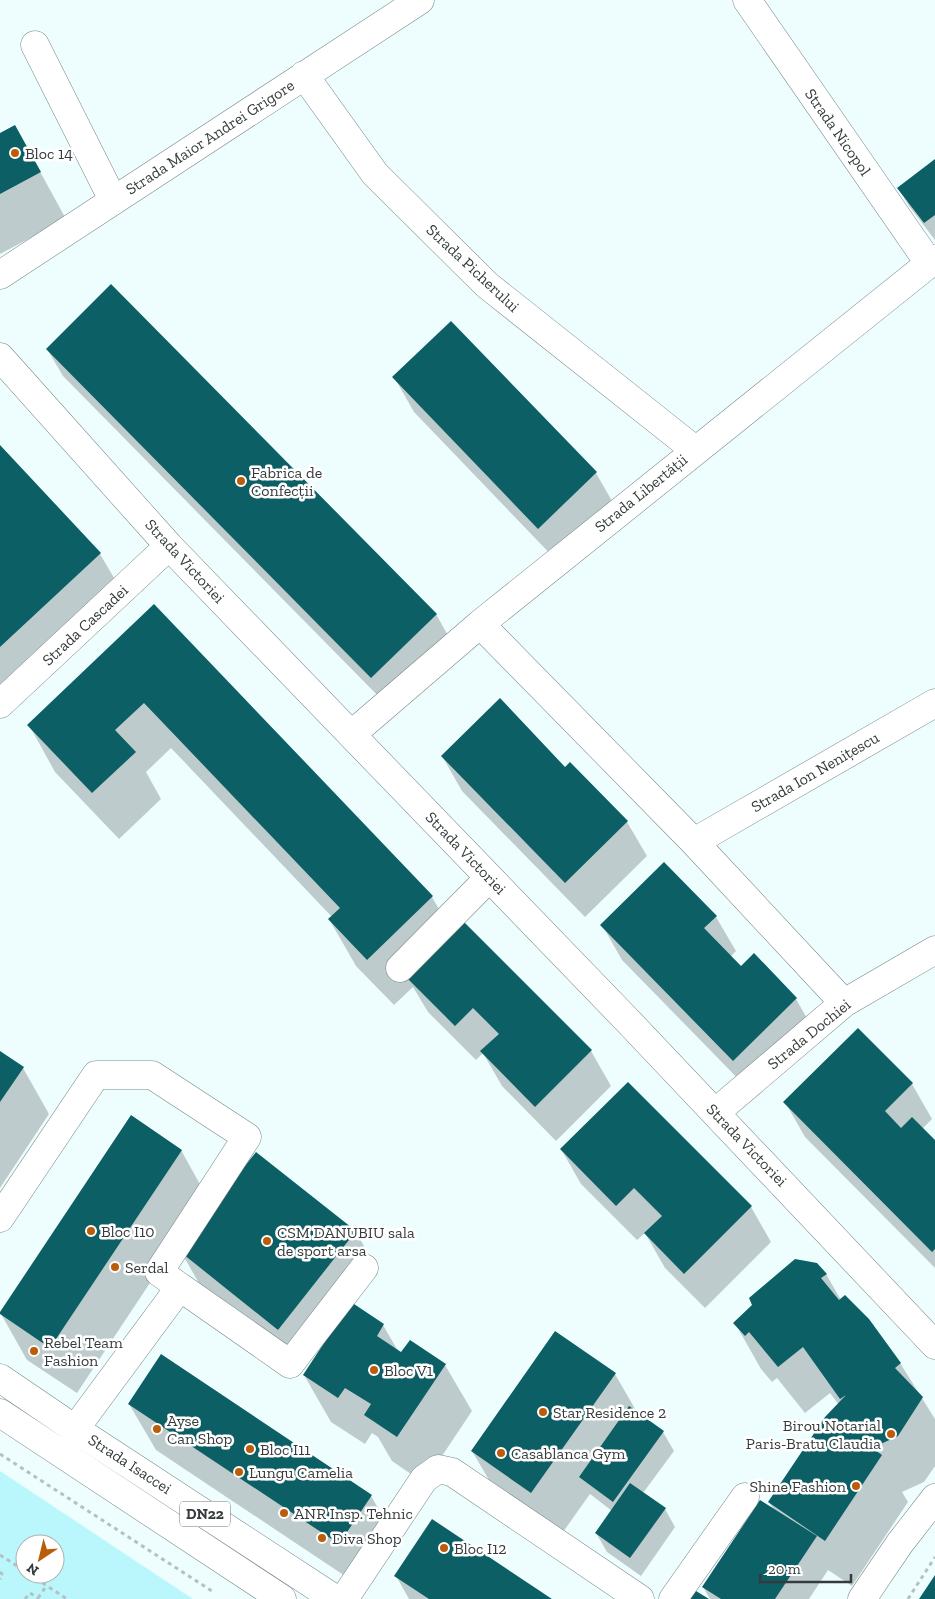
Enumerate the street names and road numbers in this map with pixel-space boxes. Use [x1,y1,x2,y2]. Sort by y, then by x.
street label: Strada Maior Andrei Grigore [122,75,298,199]
street label: Strada Nicopol [801,85,875,179]
street label: Strada Picherului [423,220,524,316]
street label: Strada Libertății [591,450,692,536]
street label: Strada Victoriei [141,515,229,607]
street label: Strada Cascadei [38,580,132,669]
street label: Strada Ion Nenițescu [748,728,882,816]
street label: Strada Victoriei [422,808,511,899]
street label: Strada Dochiei [764,994,855,1073]
street label: Strada Victoriei [703,1100,792,1191]
street label: Strada Isaccei [85,1430,176,1498]
road number: DN22 [180,1502,230,1526]

